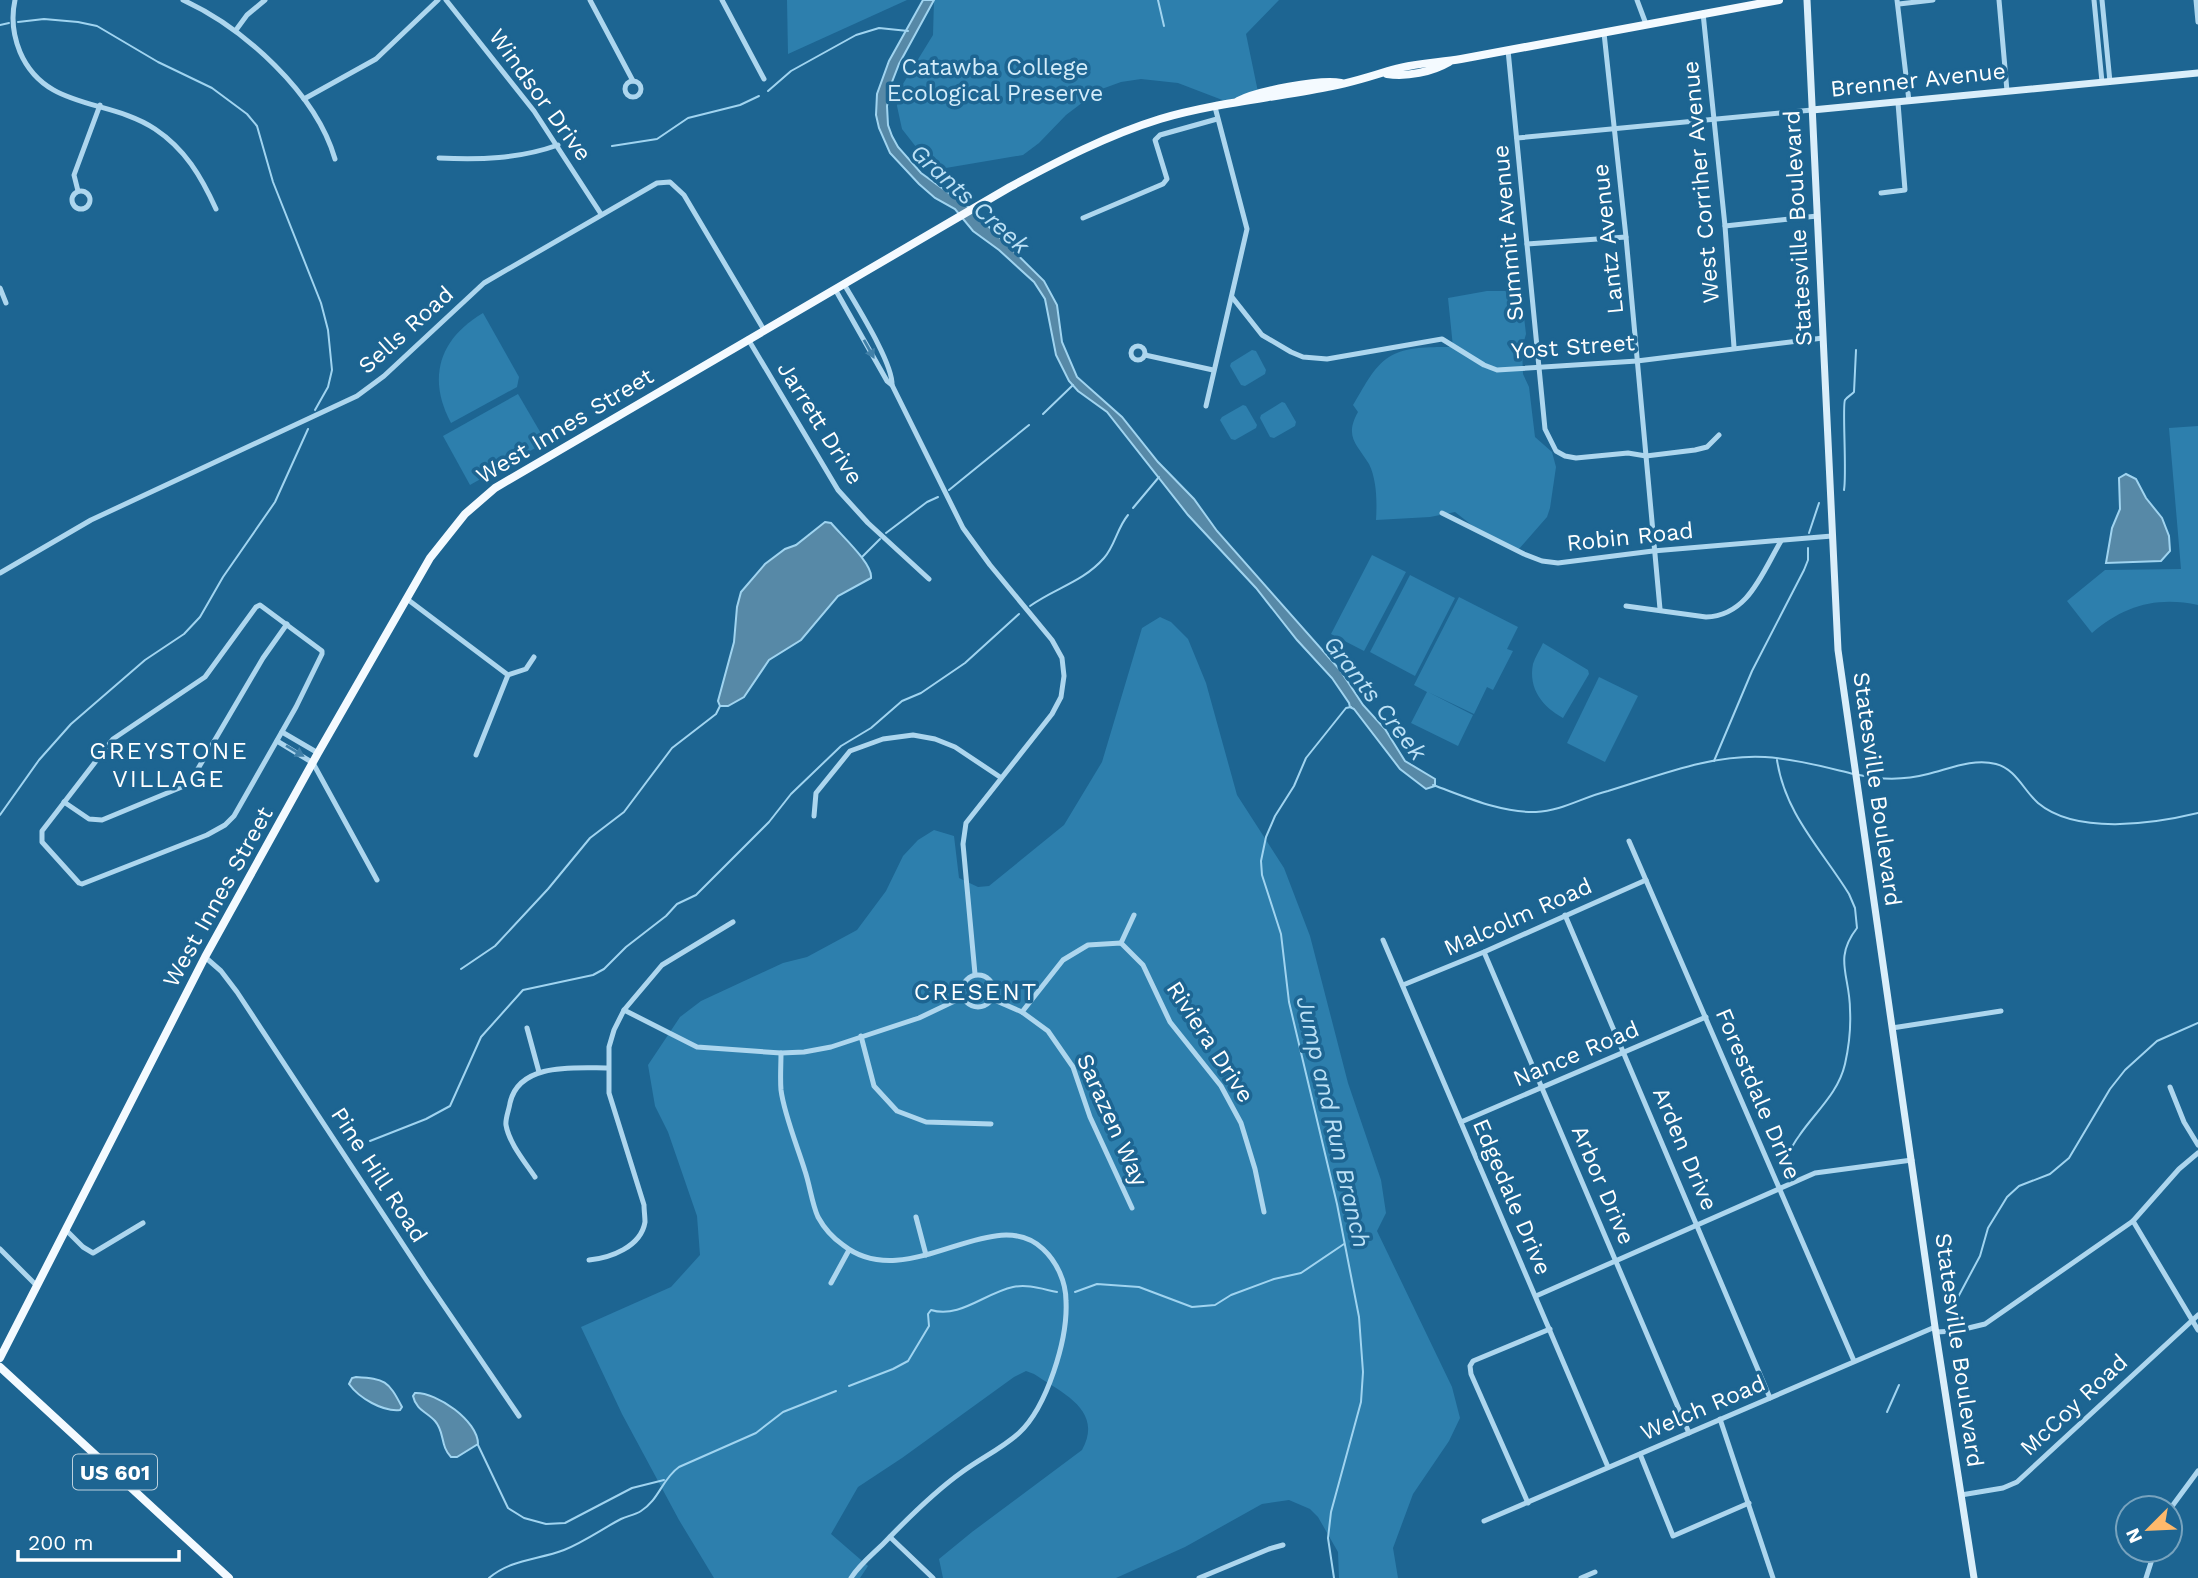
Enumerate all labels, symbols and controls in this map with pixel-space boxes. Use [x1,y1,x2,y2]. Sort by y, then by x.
street label: Windsor Drive [483,24,597,166]
park label: Catawba College Ecological Preserve [887,54,1103,107]
street label: Brenner Avenue [1829,57,2007,103]
street label: West Corriher Avenue [1677,60,1725,304]
street label: Statesville Boulevard [1778,109,1818,347]
water label: Grants Creek [905,138,1036,260]
street label: Summit Avenue [1487,144,1529,322]
street label: Lantz Avenue [1587,162,1629,316]
street label: Sells Road [353,280,459,380]
street label: Yost Street [1510,329,1636,365]
one-way arrow [863,339,875,358]
street label: Jarrett Drive [772,357,868,489]
street label: West Innes Street [472,362,659,490]
street label: Robin Road [1565,517,1695,557]
water label: Grants Creek [1318,630,1433,767]
street label: Statesville Boulevard [1847,670,1907,908]
district label: GREYSTONE VILLAGE [89,737,249,793]
one-way arrow [286,745,305,758]
street label: West Innes Street [157,802,279,992]
street label: Malcolm Road [1440,872,1596,962]
street label: Riviera Drive [1161,976,1259,1108]
district label: CRESENT [914,978,1038,1006]
water label: Jump and Run Branch [1290,994,1376,1250]
street label: Forestdale Drive [1710,1004,1806,1184]
street label: Nance Road [1509,1015,1643,1093]
street label: Sarazen Way [1071,1050,1153,1190]
street label: Arden Drive [1647,1083,1723,1215]
street label: Pine Hill Road [325,1102,433,1248]
street label: Edgedale Drive [1467,1115,1557,1279]
street label: Arbor Drive [1566,1121,1640,1249]
street label: Statesville Boulevard [1929,1231,1989,1469]
street label: McCoy Road [2015,1349,2133,1461]
street label: Welch Road [1637,1370,1769,1446]
road number: US 601 [73,1454,157,1490]
north arrow [2114,1494,2184,1564]
scale bar [18,1518,178,1562]
text: N [2121,1525,2147,1547]
text: 200 m [28,1530,94,1555]

